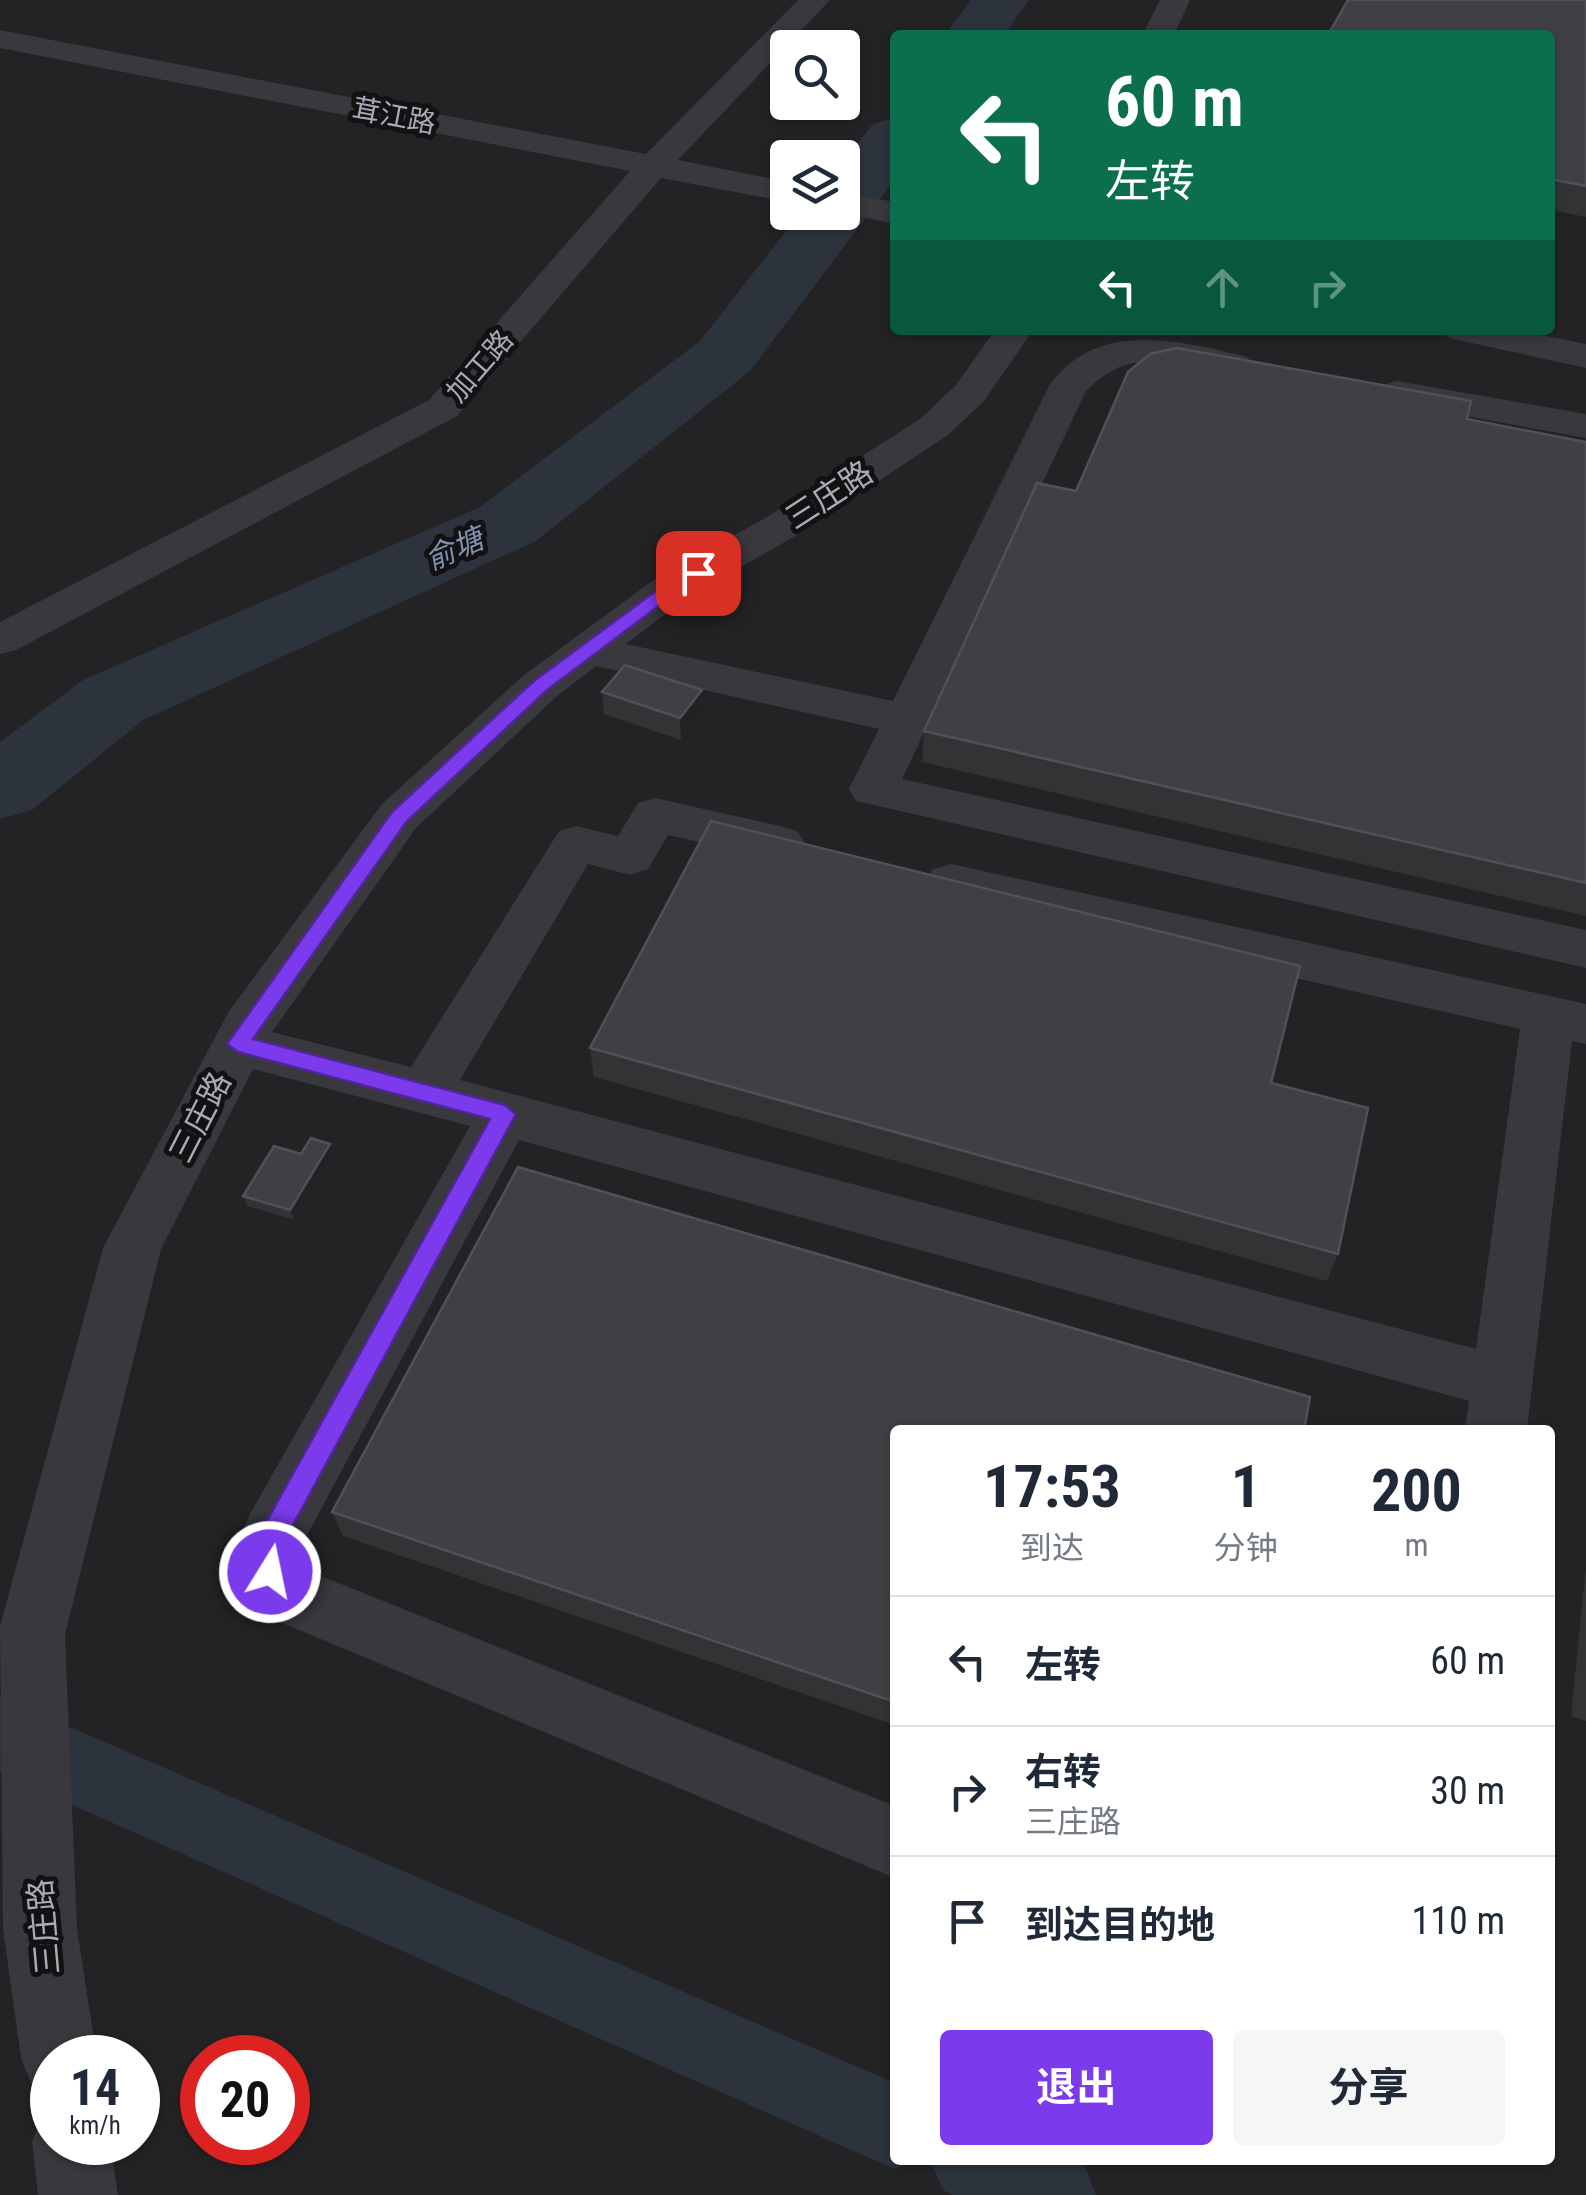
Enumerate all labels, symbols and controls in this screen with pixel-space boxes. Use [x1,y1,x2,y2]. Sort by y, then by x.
map controls [770,30,860,230]
button: search [770,30,860,120]
text: 60 m [1105,61,1244,143]
icon: left [940,70,1070,200]
street label: 茸江路 [350,92,438,140]
button: layers [770,140,860,230]
text: 左转 [1105,155,1195,208]
icon: left [1090,260,1145,315]
icon: ahead [1195,260,1250,315]
icon: right [1300,260,1355,315]
street label: 加工路 [440,323,520,409]
street label: 三庄路 [778,453,880,537]
water label: 俞塘 [419,519,493,577]
pin [656,531,741,616]
icon: arrive [671,546,726,601]
street label: 三庄路 [161,1066,239,1168]
text: 17:53 [983,1451,1121,1522]
text: 1 [1231,1451,1261,1522]
text: 200 [1371,1455,1462,1526]
position arrow [218,1520,322,1624]
text: m [1404,1526,1428,1564]
text: 到达 [1020,1529,1084,1567]
text: 分钟 [1214,1529,1278,1567]
icon: left [940,1634,995,1689]
text: 60 m [1430,1639,1505,1683]
text: 左转 [1025,1643,1101,1687]
text: 右转 [1025,1750,1101,1794]
icon: right [940,1764,995,1819]
text: 30 m [1430,1769,1505,1813]
text: 三庄路 [1025,1803,1121,1841]
street label: 三庄路 [21,1878,67,1976]
icon: arrive [940,1894,995,1949]
text: 110 m [1411,1899,1505,1943]
text: 到达目的地 [1025,1903,1215,1947]
button: 退出 [940,2030,1213,2145]
button: 分享 [1233,2030,1505,2145]
speed limit sign: 20 [180,2035,310,2165]
text: 14 [70,2059,120,2117]
text: km/h [69,2111,121,2140]

